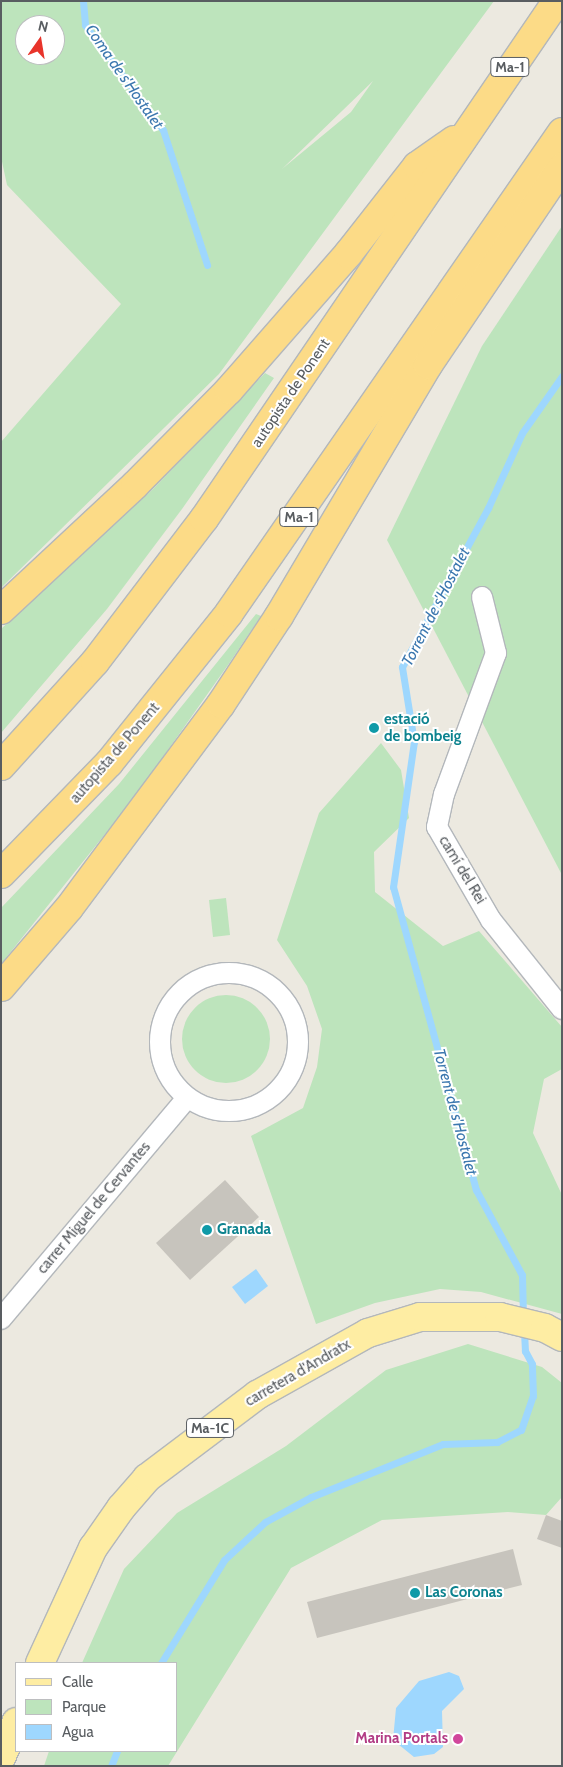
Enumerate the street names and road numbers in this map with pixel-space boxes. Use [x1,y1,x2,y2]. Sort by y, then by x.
road number: Ma-1 [490,56,530,78]
street label: autopista de Ponent [248,335,334,451]
road number: Ma-1 [279,506,319,528]
street label: autopista de Ponent [67,699,163,807]
street label: camí del Rei [435,833,489,907]
street label: carrer Miguel de Cervantes [34,1138,154,1278]
street label: carretera d'Andratx [242,1335,354,1411]
road number: Ma-1C [185,1416,235,1440]

